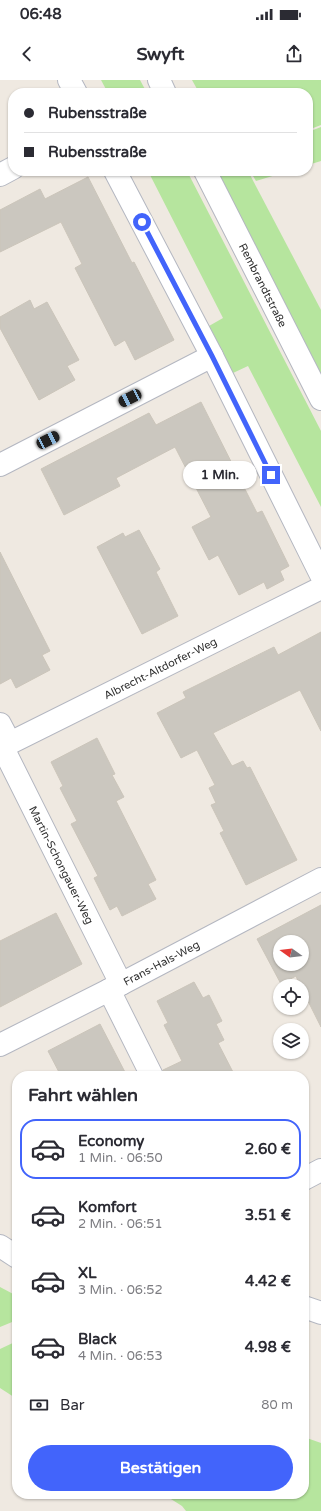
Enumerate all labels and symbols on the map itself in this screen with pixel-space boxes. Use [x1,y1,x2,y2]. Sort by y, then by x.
route start [133,213,151,231]
street label: Rembrandtstraße [236,241,289,329]
car [117,387,143,409]
car [35,429,61,451]
callout: 1 Min. [183,461,257,489]
route end [262,466,280,484]
street label: Albrecht-Altdorfer-Weg [102,635,219,702]
street label: Martin-Schongauer-Weg [26,804,96,926]
north arrow [273,935,309,971]
street label: Frans-Hals-Weg [121,938,202,989]

